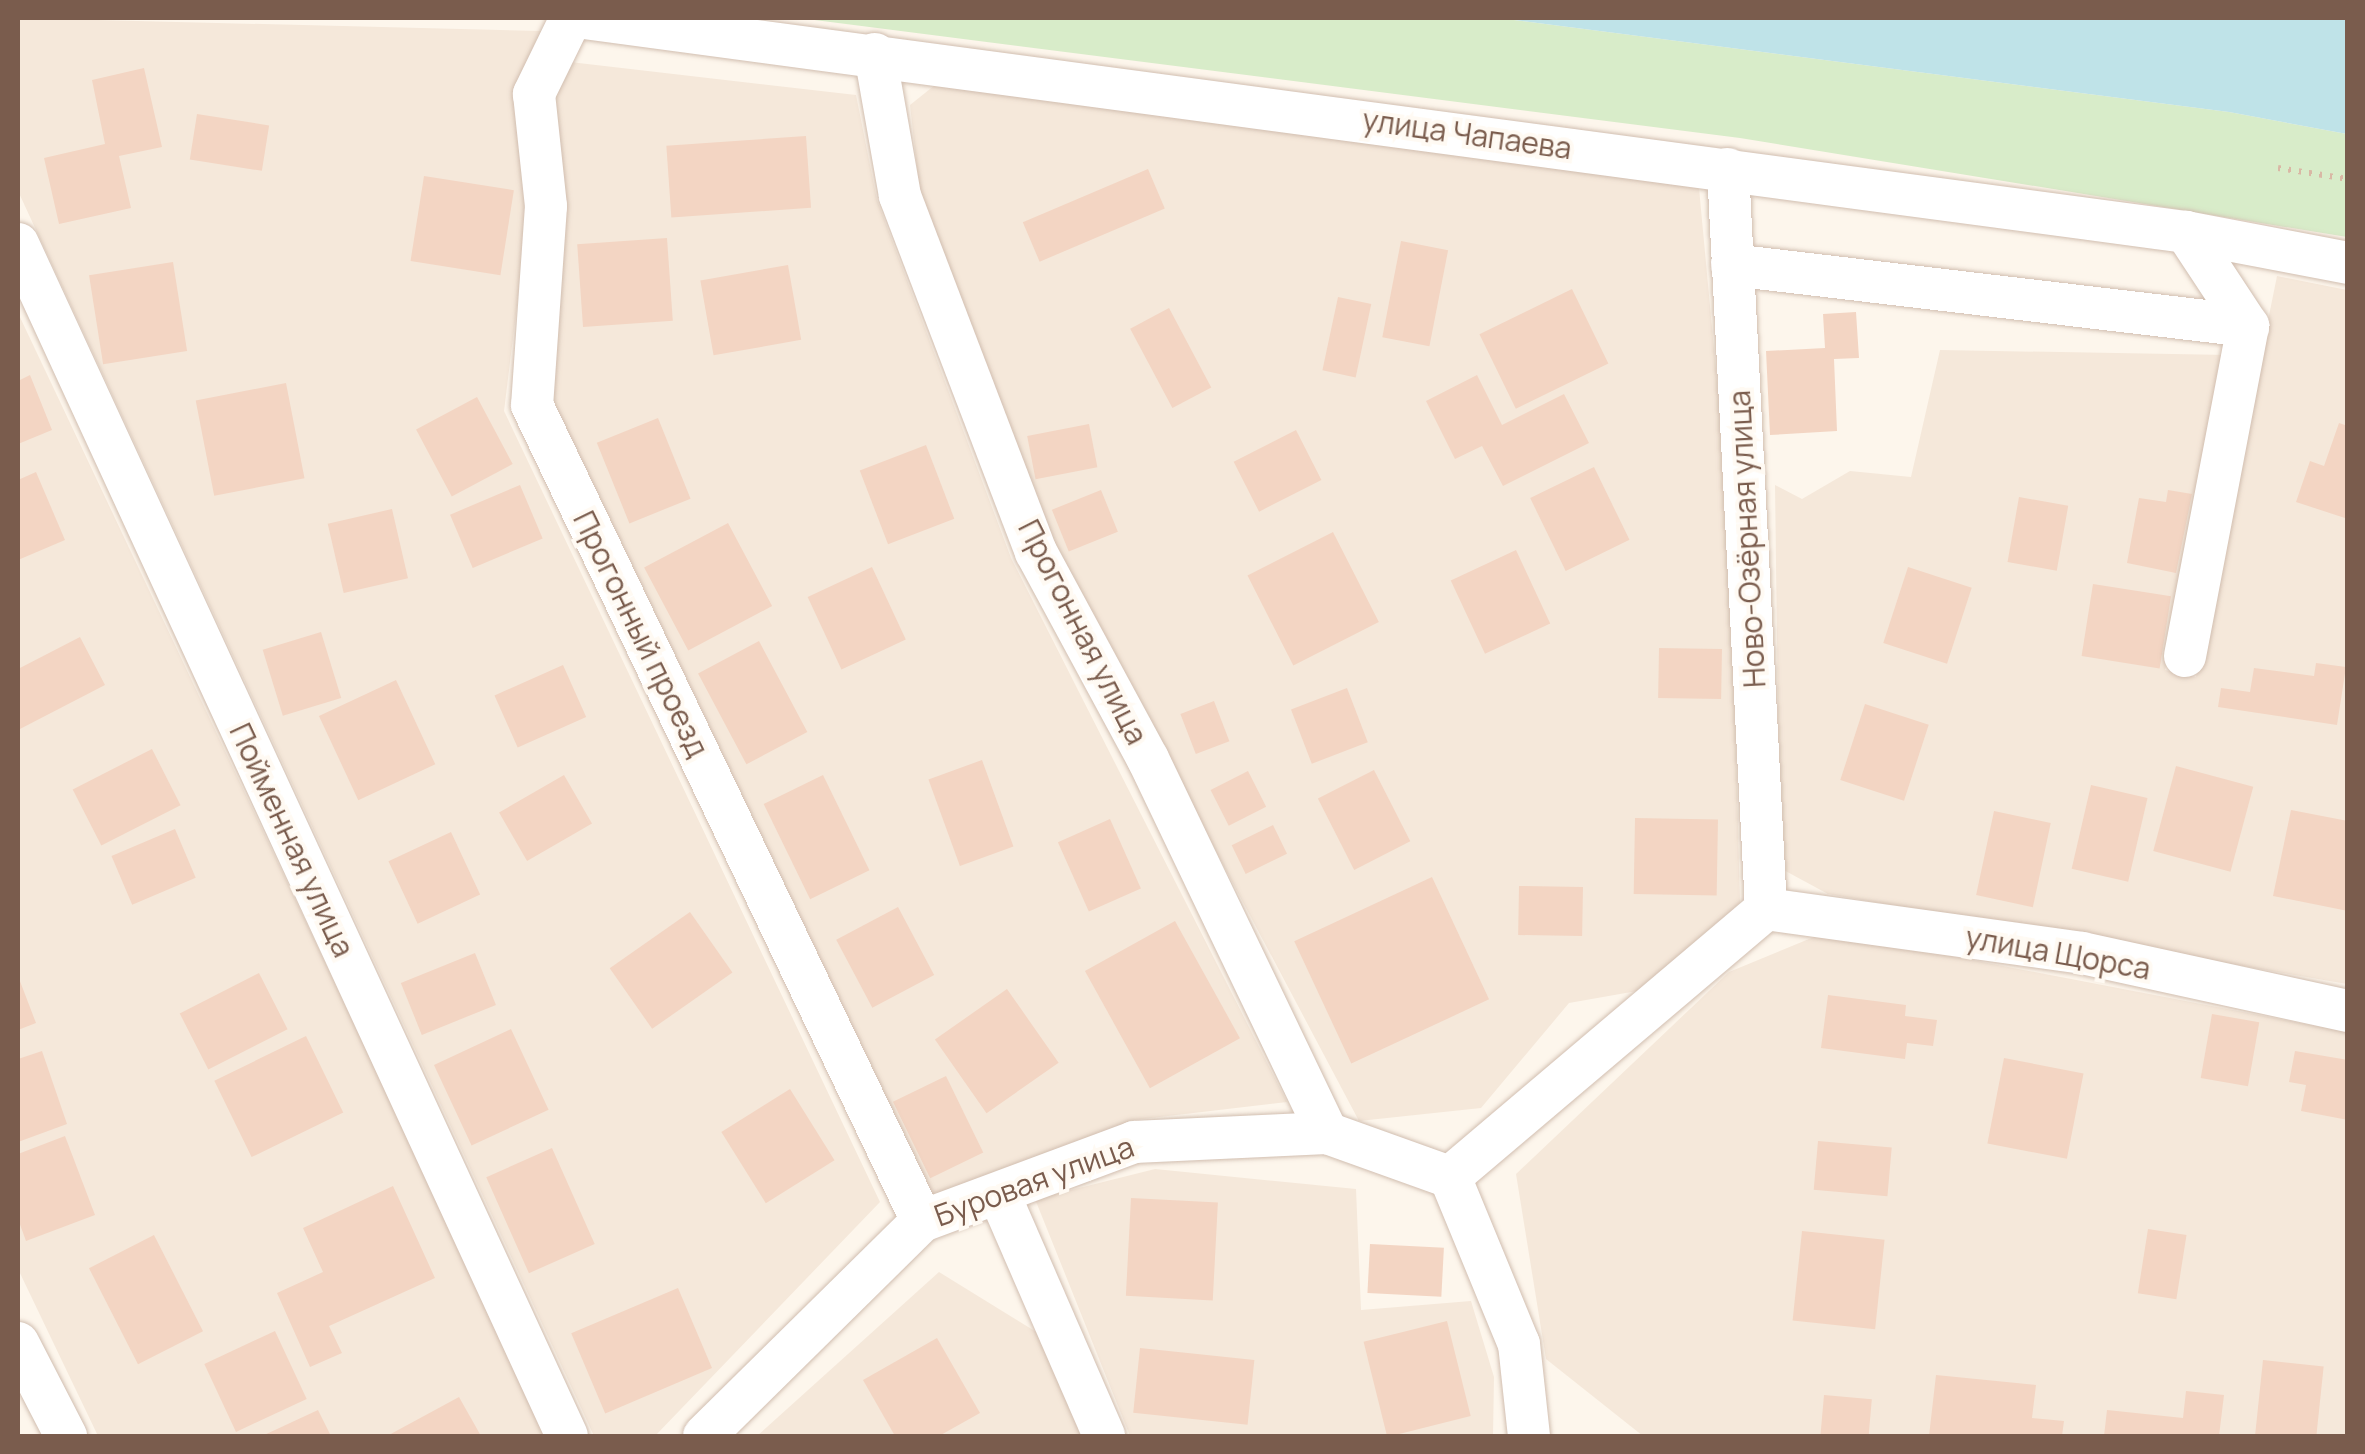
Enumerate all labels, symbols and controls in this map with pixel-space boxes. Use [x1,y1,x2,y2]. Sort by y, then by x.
street label: улица Чапаева [1360,102,1574,166]
street label: Ново-Озёрная улица [1721,389,1773,689]
street label: Прогонный проезд [566,505,716,763]
street label: Прогонная улица [1011,514,1155,750]
street label: Пойменная улица [222,718,362,962]
street label: улица Щорса [1963,919,2153,987]
street label: Буровая улица [929,1128,1139,1234]

